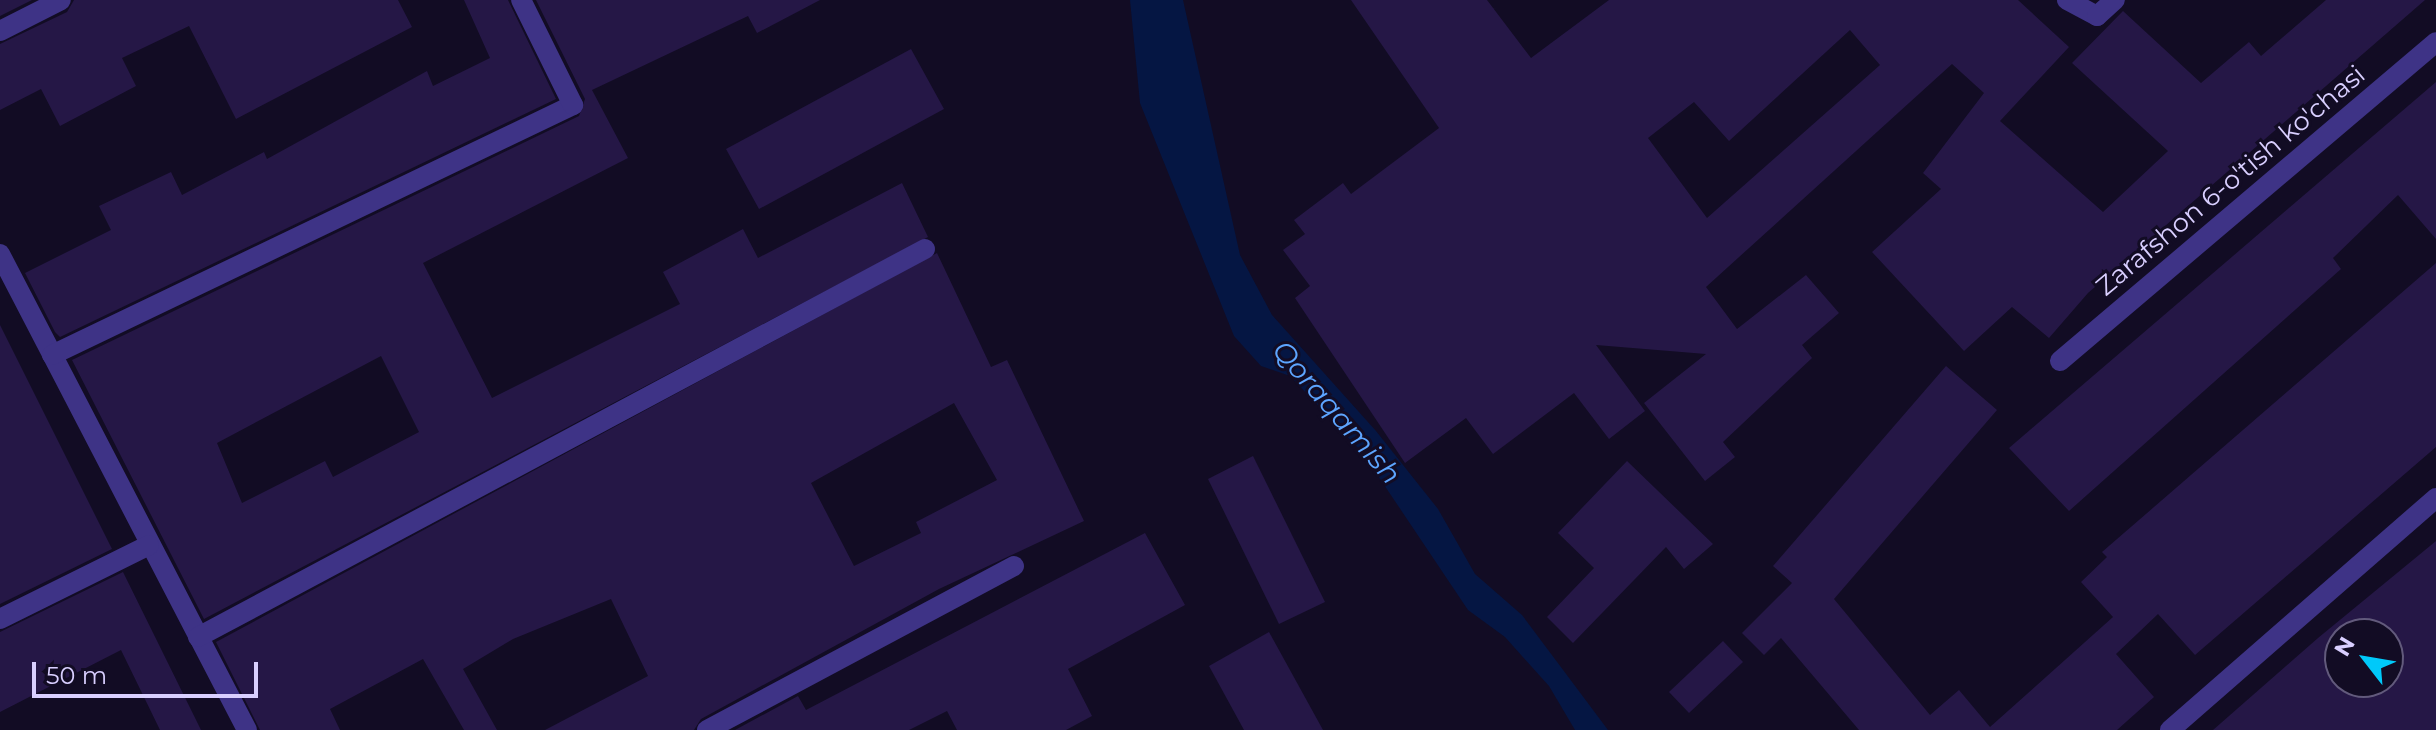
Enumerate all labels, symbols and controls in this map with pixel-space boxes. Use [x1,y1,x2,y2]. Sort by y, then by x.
street label: Zarafshon 6-o'tish ko'chasi [2090,59,2372,303]
water label: Qoraqamish [1266,334,1408,490]
north arrow [2324,618,2404,698]
text: N [2329,632,2361,661]
scale bar [36,646,262,696]
text: 50 m [46,661,107,690]

